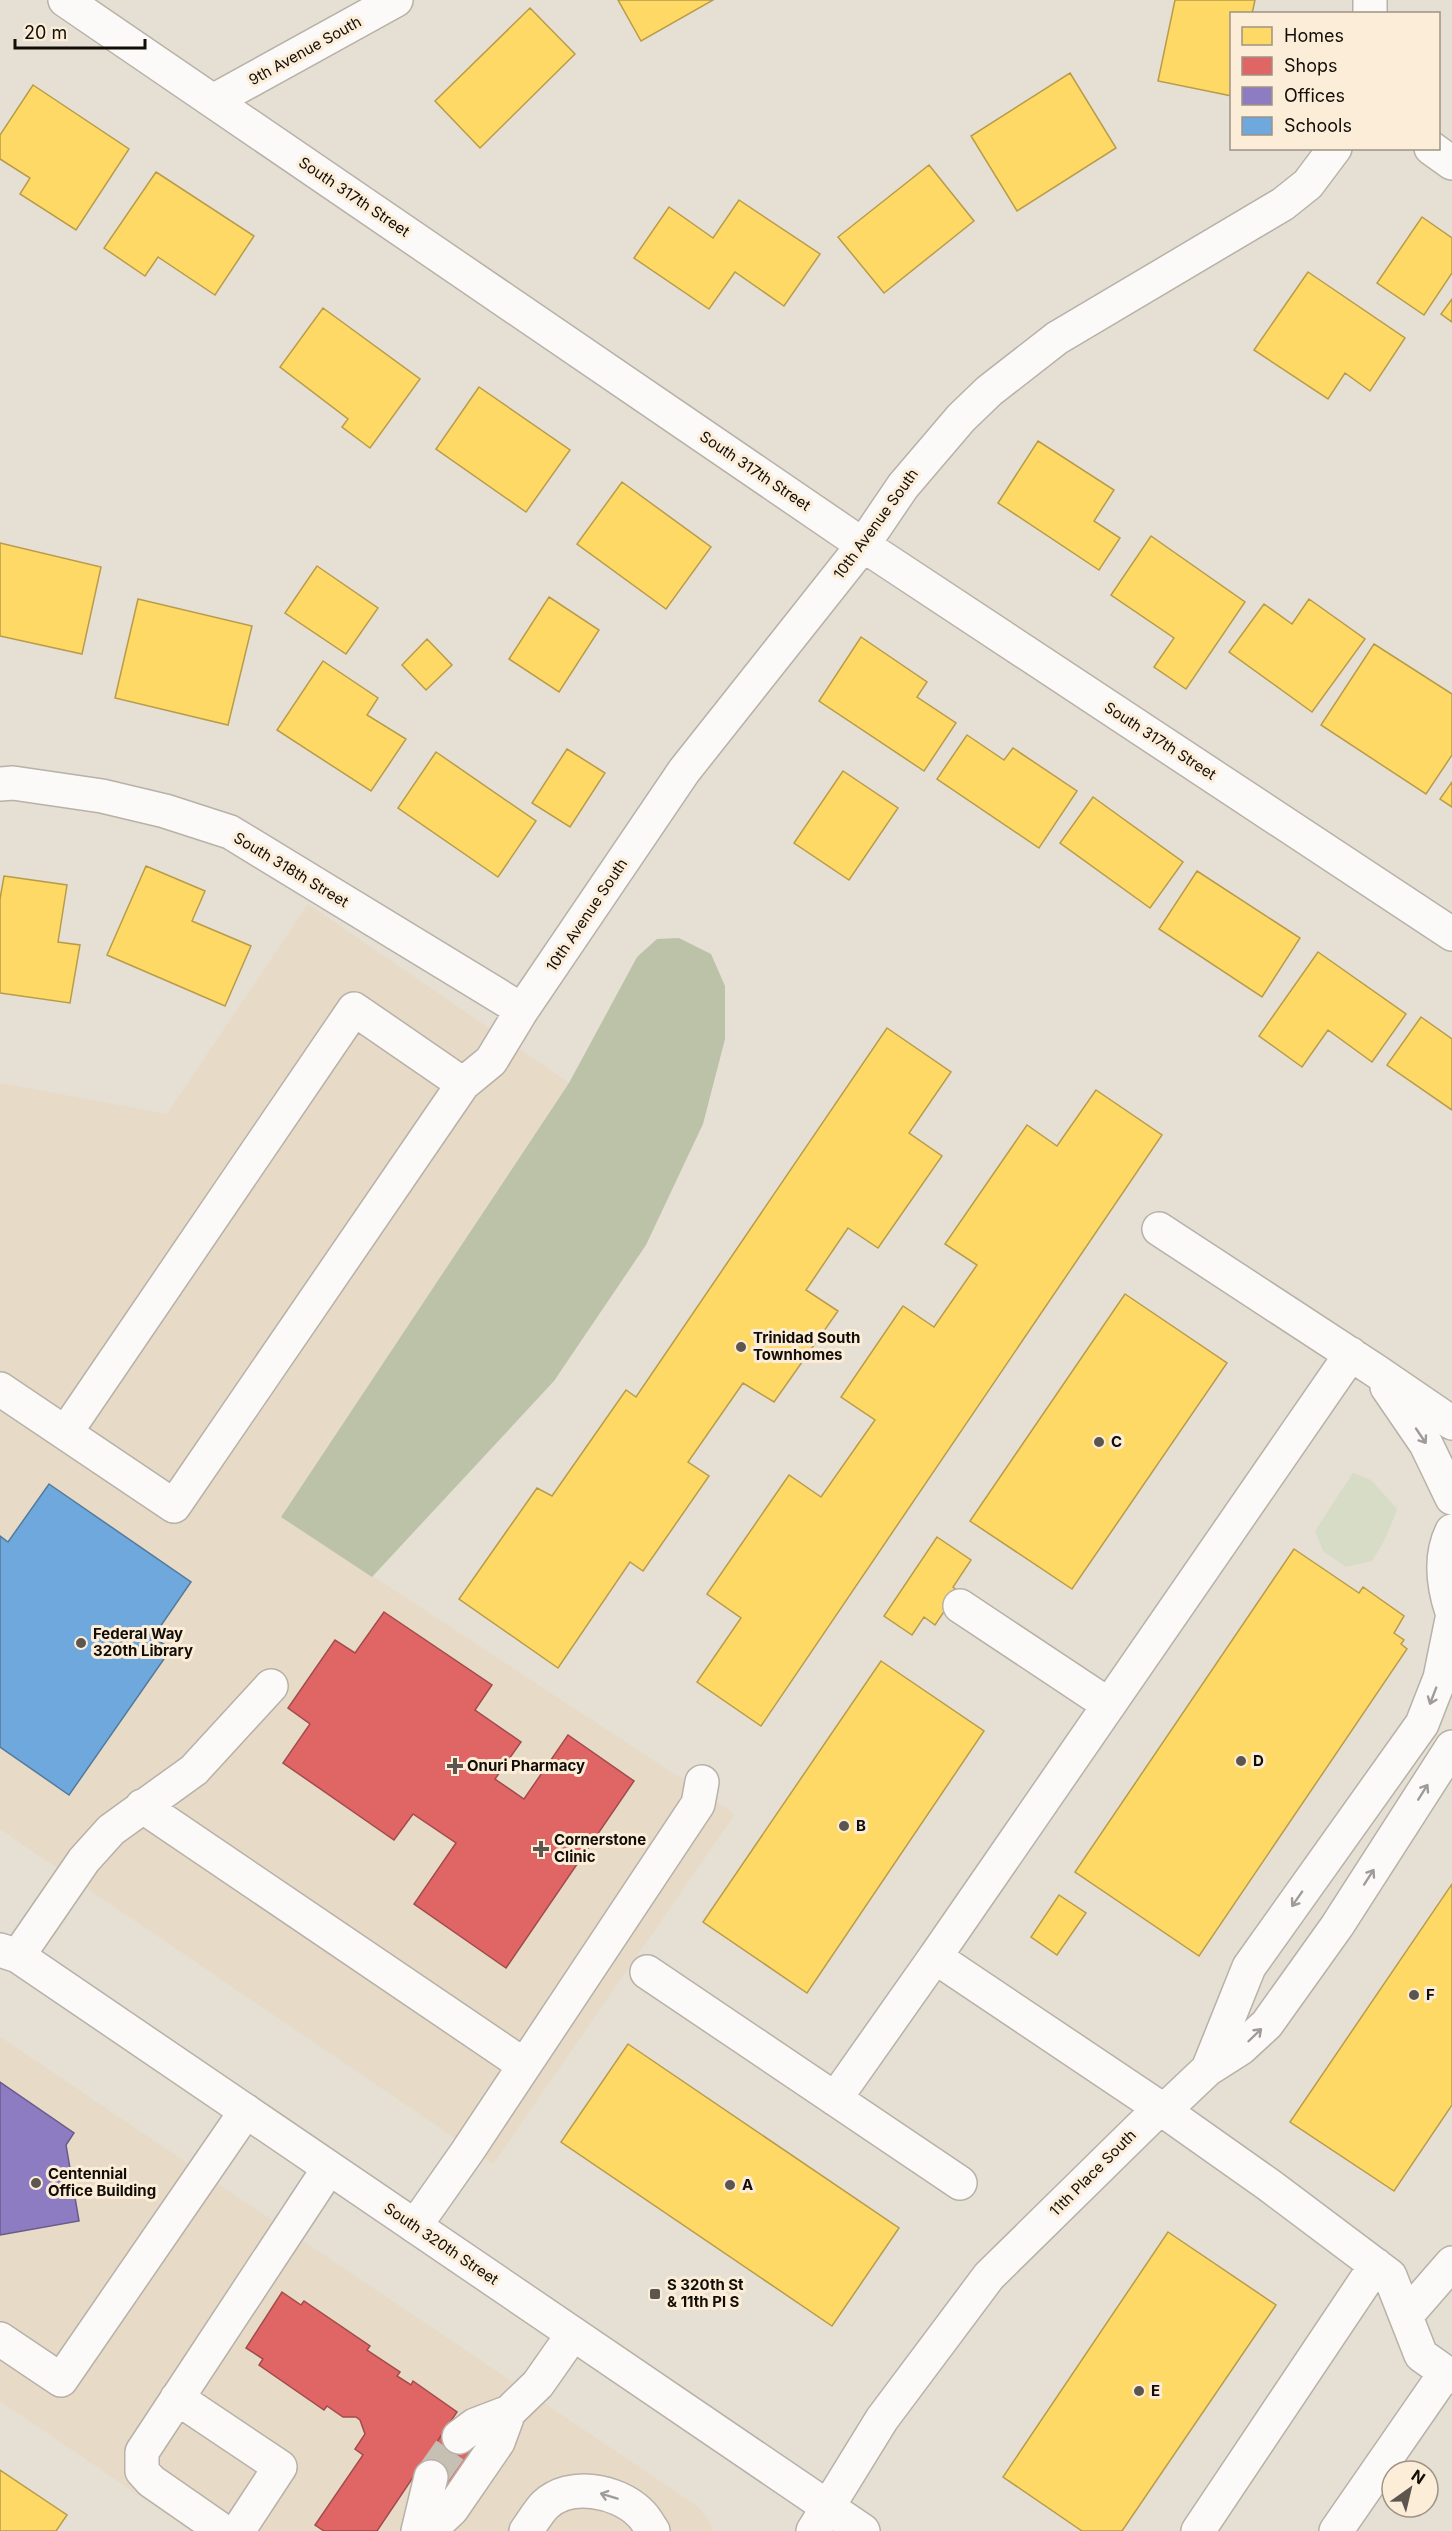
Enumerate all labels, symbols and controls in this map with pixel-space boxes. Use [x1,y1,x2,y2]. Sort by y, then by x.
scale bar [15,12,146,50]
street label: 9th Avenue South [245,12,364,89]
legend [1230,12,1440,150]
text: 20 m [24,22,67,43]
text: Homes [1284,25,1344,46]
text: Shops [1284,55,1338,76]
text: Offices [1284,85,1345,106]
text: Schools [1284,115,1352,136]
street label: South 317th Street [295,152,413,241]
street label: South 317th Street [696,426,814,515]
street label: 10th Avenue South [829,465,922,583]
street label: South 317th Street [1101,697,1220,784]
street label: South 318th Street [230,828,352,911]
street label: 10th Avenue South [542,855,631,975]
place label: Trinidad South Townhomes [753,1328,860,1364]
marker: Trinidad South Townhomes [734,1340,748,1354]
one-way arrow [1415,1428,1427,1444]
place label: C [1111,1432,1122,1451]
marker: C [1092,1435,1106,1449]
place label: Federal Way 320th Library [93,1624,193,1660]
marker: Federal Way 320th Library [74,1636,88,1650]
one-way arrow [1427,1686,1438,1704]
place label: D [1253,1751,1264,1770]
marker: D [1234,1754,1248,1768]
place label: Onuri Pharmacy [467,1756,585,1775]
marker: Onuri Pharmacy [448,1759,462,1773]
one-way arrow [1417,1783,1430,1800]
place label: B [856,1816,866,1835]
marker: B [837,1819,851,1833]
place label: Cornerstone Clinic [554,1830,646,1866]
marker: Cornerstone Clinic [532,1840,550,1858]
one-way arrow [1363,1869,1375,1886]
one-way arrow [1291,1890,1303,1906]
place label: F [1426,1985,1435,2004]
marker: F [1407,1988,1421,2002]
one-way arrow [1248,2028,1263,2042]
street label: 11th Place South [1045,2125,1140,2220]
place label: Centennial Office Building [48,2164,156,2200]
place label: A [742,2175,753,2194]
marker: Centennial Office Building [29,2176,43,2190]
marker: A [723,2178,737,2192]
street label: South 320th Street [380,2198,502,2289]
place label: S 320th St & 11th Pl S [667,2275,744,2311]
marker: S 320th St & 11th Pl S [648,2287,662,2301]
place label: E [1151,2381,1160,2400]
marker: E [1132,2384,1146,2398]
north arrow [1380,2459,1440,2519]
text: N [1408,2465,1429,2488]
one-way arrow [600,2489,619,2500]

